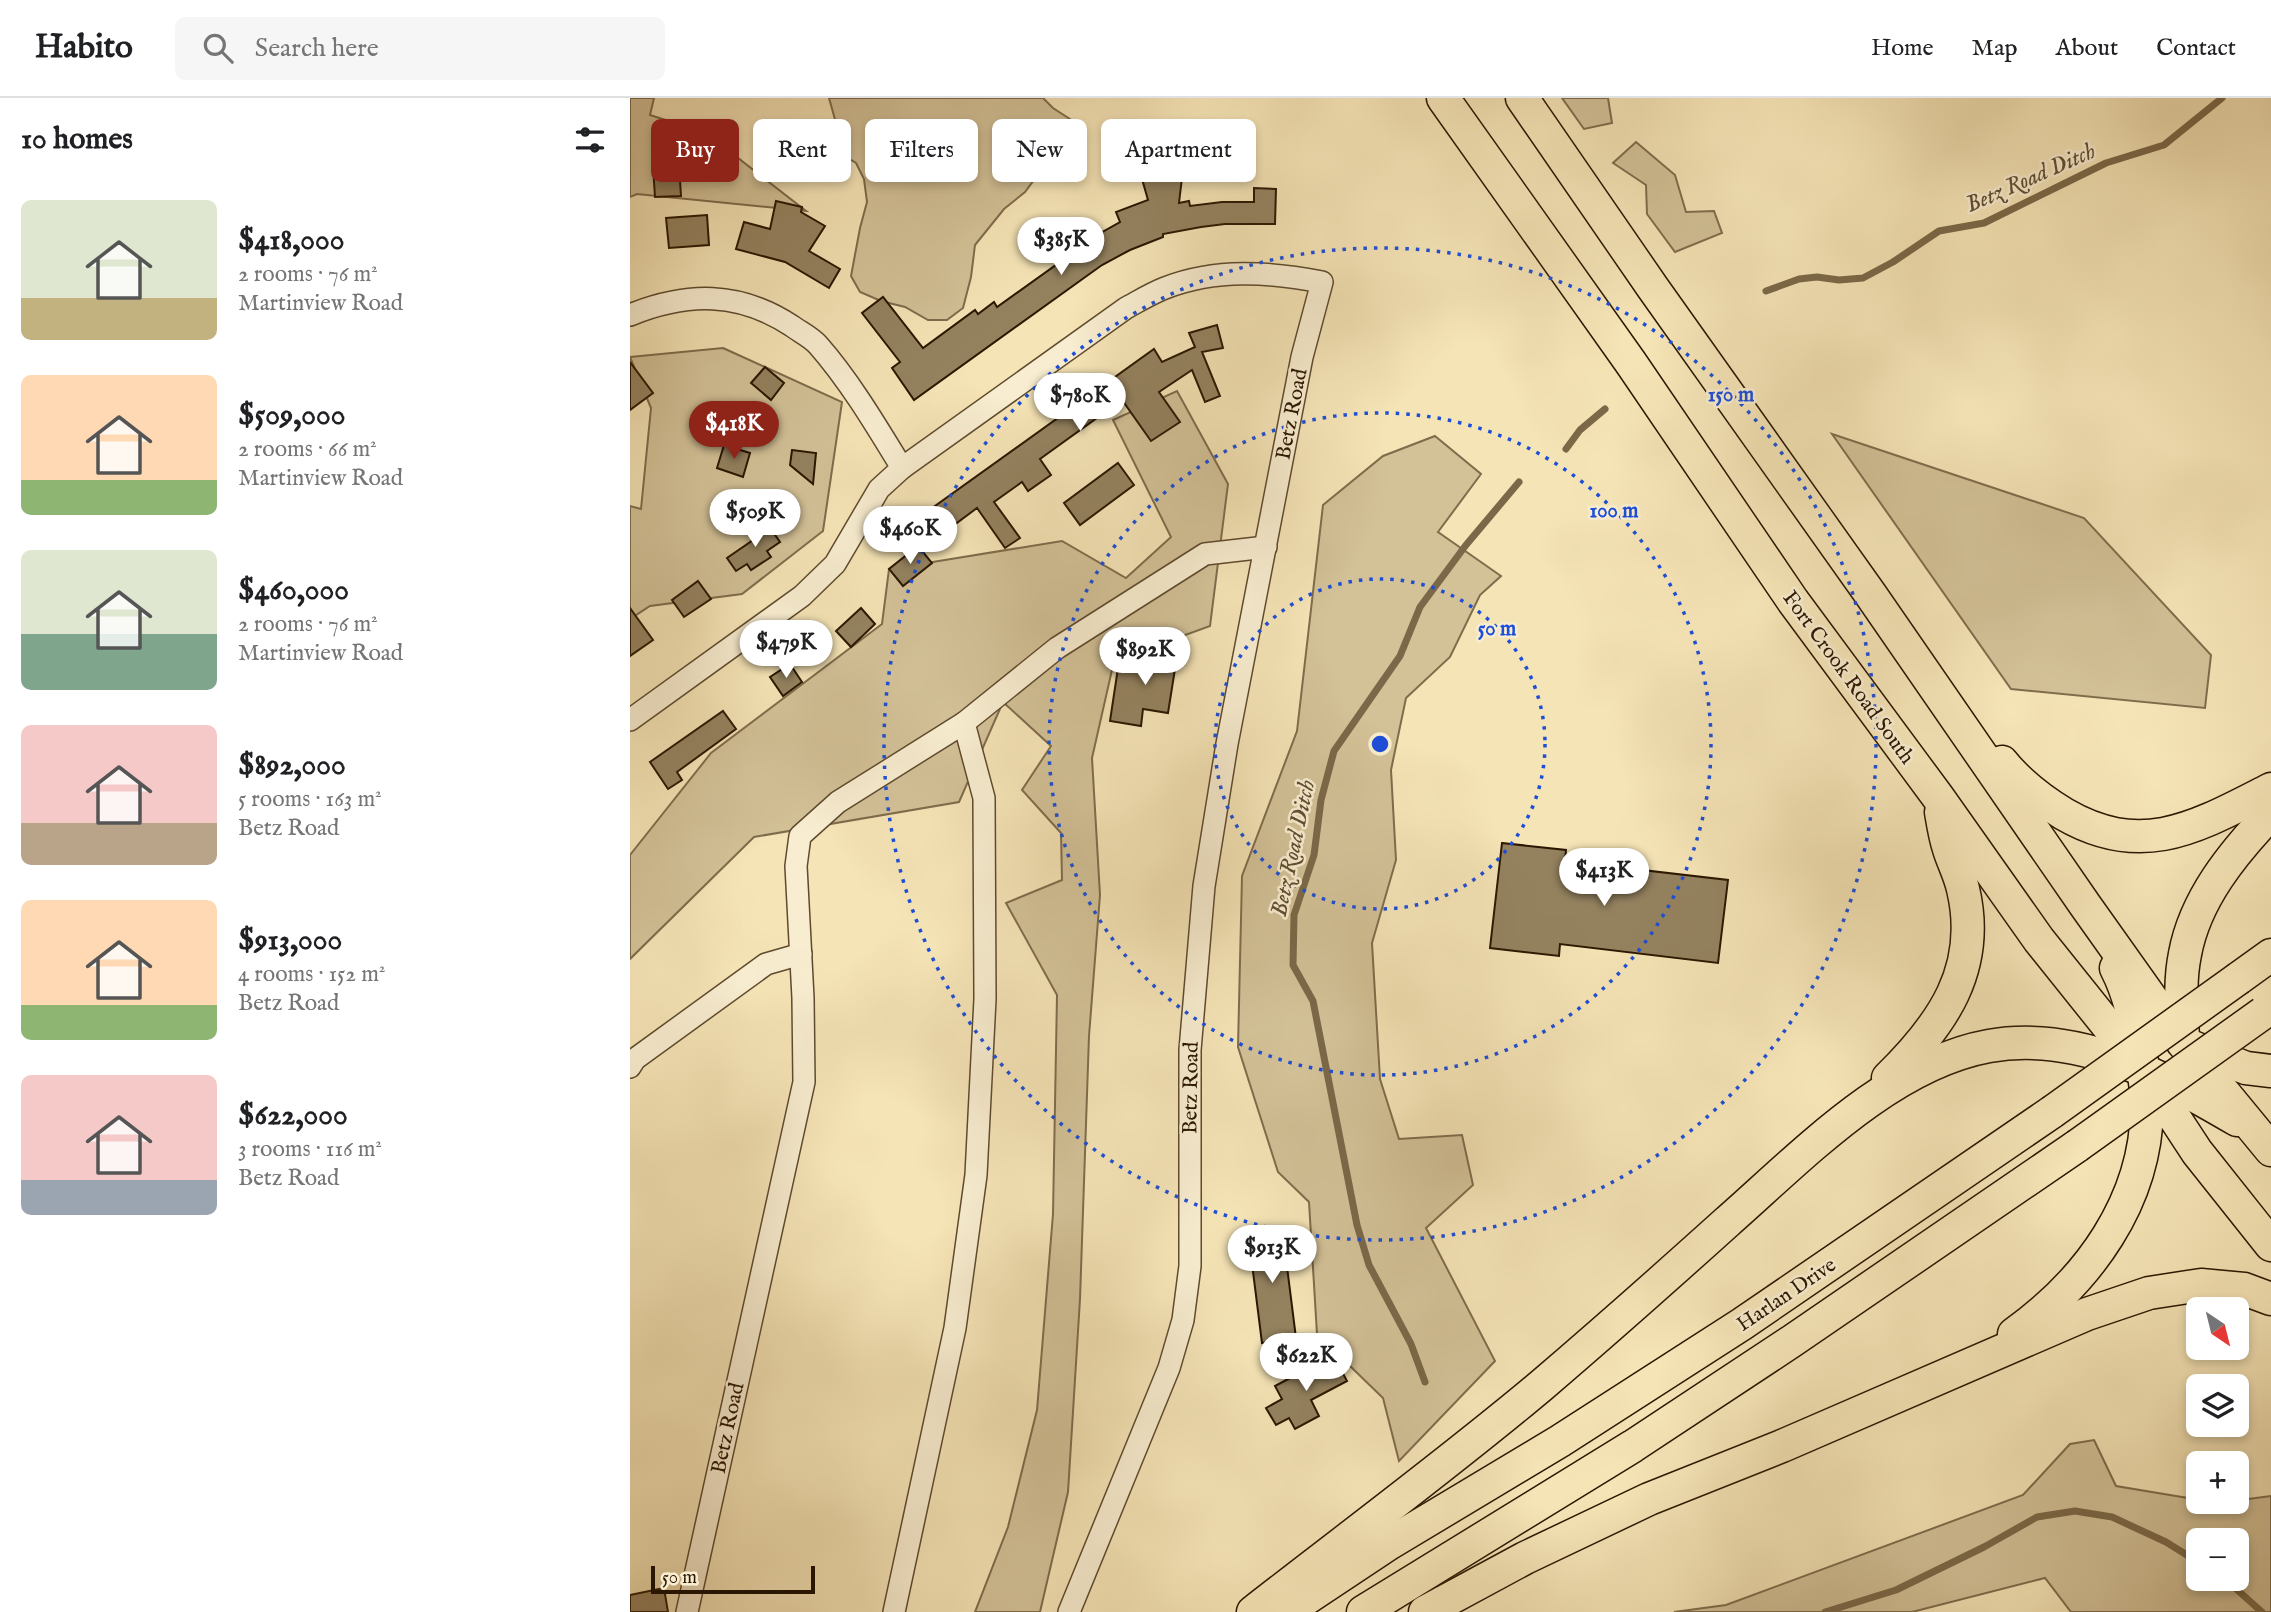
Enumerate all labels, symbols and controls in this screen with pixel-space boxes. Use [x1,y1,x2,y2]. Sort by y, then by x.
search box [175,17,665,80]
text: Habito [35,27,133,69]
icon: search [199,29,237,67]
text: Search here [255,32,379,65]
text: Home [1871,33,1934,64]
text: Map [1972,33,2018,64]
text: About [2056,33,2118,64]
text: Contact [2156,33,2236,64]
chip: Buy [651,119,739,182]
chip: Rent [753,119,851,182]
chip: Filters [865,119,978,182]
chip: New [992,119,1087,182]
chip: Apartment [1101,119,1256,182]
text: 10 homes [21,121,133,159]
icon: filters [571,121,609,159]
water label: Betz Road Ditch [1961,137,2100,220]
pin: $385K [1012,218,1110,277]
text: $418,000 [238,222,344,260]
text: $385K [1033,225,1089,254]
icon: home [77,228,161,312]
text: 2 rooms · 76 m² [238,260,378,289]
text: Martinview Road [238,289,403,318]
street label: Betz Road [1270,366,1315,462]
pin: $780K [1031,374,1129,433]
text: $780K [1050,381,1110,410]
text: 150 m [1708,382,1755,409]
text: $509,000 [238,397,345,435]
pin: $418K [685,402,783,461]
icon: home [77,403,161,487]
text: $418K [705,409,763,438]
text: 2 rooms · 66 m² [238,435,377,464]
text: Martinview Road [238,464,403,493]
pin: $509K [706,490,804,549]
text: $509K [726,497,784,526]
text: 100 m [1589,498,1639,525]
pin: $460K [861,506,959,566]
text: $460K [879,514,941,543]
text: $460,000 [238,572,349,610]
icon: home [77,578,161,662]
street label: Fort Crook Road South [1776,586,1920,770]
text: 2 rooms · 76 m² [238,610,378,639]
text: 50 m [1478,616,1517,643]
pin: $479K [737,620,835,680]
text: $479K [756,628,816,657]
pin: $892K [1096,628,1194,687]
text: $892K [1115,635,1175,664]
text: Martinview Road [238,639,403,668]
centre of rings [1368,732,1392,756]
text: $892,000 [238,747,346,785]
icon: home [77,753,161,837]
water label: Betz Road Ditch [1265,777,1322,919]
text: 5 rooms · 163 m² [238,785,382,814]
text: Betz Road [238,814,339,843]
pin: $413K [1555,848,1653,908]
text: $413K [1575,856,1633,885]
text: $913,000 [238,922,342,960]
icon: home [77,928,161,1012]
text: 4 rooms · 152 m² [238,960,385,989]
text: Betz Road [238,989,339,1018]
street label: Betz Road [1177,1041,1206,1135]
text: $622,000 [238,1097,348,1135]
icon: home [77,1103,161,1187]
text: 3 rooms · 116 m² [238,1135,382,1164]
text: Betz Road [238,1164,339,1193]
pin: $913K [1223,1226,1321,1285]
text: $913K [1244,1233,1300,1262]
street label: Harlan Drive [1732,1252,1842,1338]
north arrow [2186,1297,2249,1360]
map controls [2186,1297,2249,1591]
pin: $622K [1257,1334,1355,1393]
text: $622K [1276,1341,1336,1370]
button: layers [2186,1374,2249,1437]
street label: Betz Road [706,1379,751,1476]
button: + [2186,1451,2249,1514]
button: − [2186,1528,2249,1591]
scale bar [651,1563,816,1595]
text: 50 m [662,1566,697,1590]

